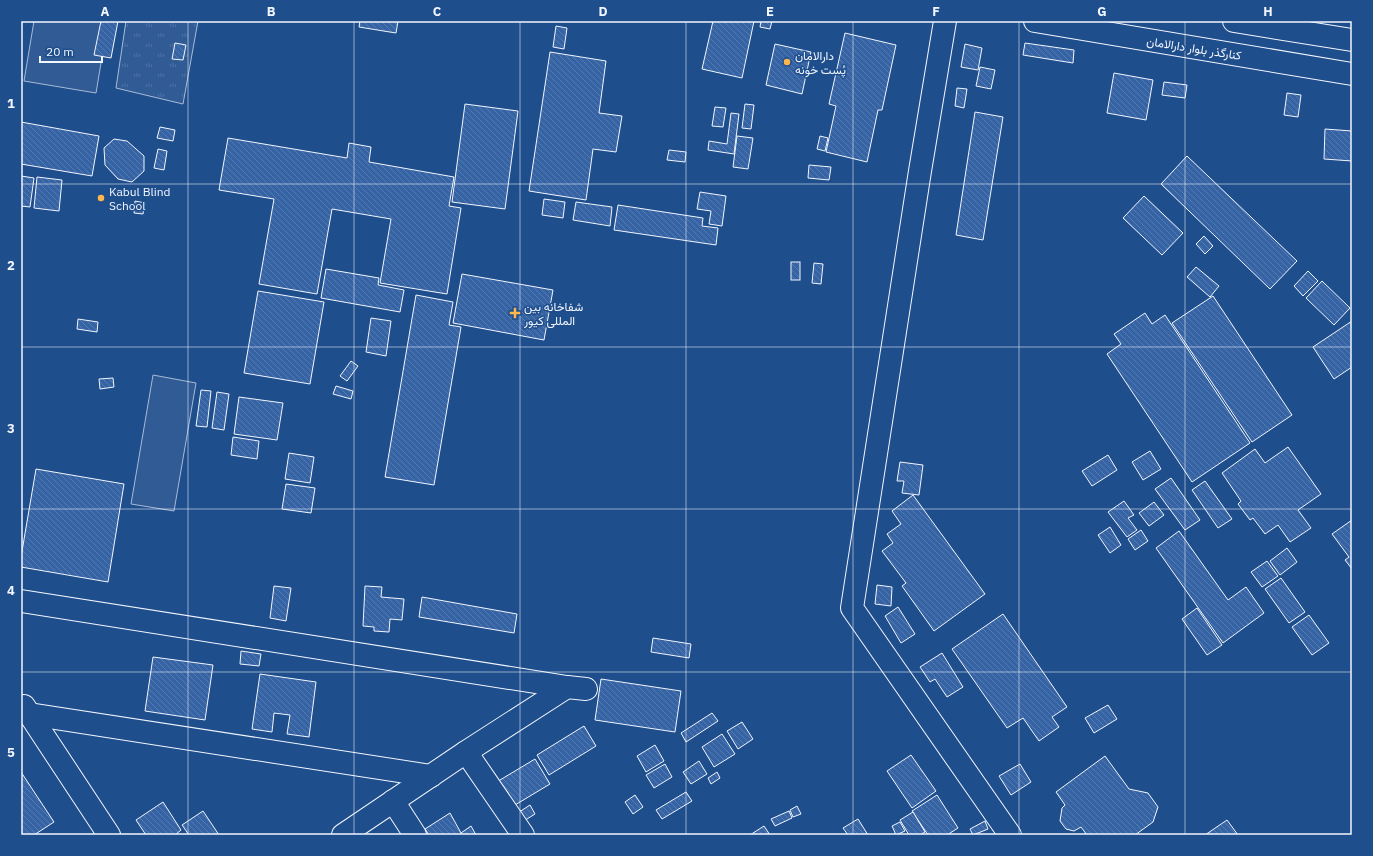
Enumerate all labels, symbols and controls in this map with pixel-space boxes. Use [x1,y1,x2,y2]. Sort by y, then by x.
text: A [101,3,110,20]
text: B [267,3,276,20]
text: C [433,3,442,20]
text: D [598,3,608,20]
text: E [766,3,774,20]
text: F [932,3,940,20]
text: G [1097,3,1107,20]
text: H [1263,3,1273,20]
street label: کنارگذر بلوار دارالامان [1145,33,1242,64]
scale bar [40,38,102,64]
text: 20 m [46,44,74,59]
place label: دارالامان پُست خونه [795,48,846,78]
marker: دارالامان پُست خونه [782,57,792,67]
text: 1 [7,95,15,112]
place label: Kabul Blind School [109,184,171,213]
marker: Kabul Blind School [96,193,106,203]
text: 2 [7,257,15,274]
place label: شفاخانه بین المللی کیور [523,299,583,329]
marker: شفاخانه بین المللی کیور [509,307,521,319]
text: 3 [7,420,15,437]
text: 4 [7,582,15,599]
text: 5 [7,744,15,761]

